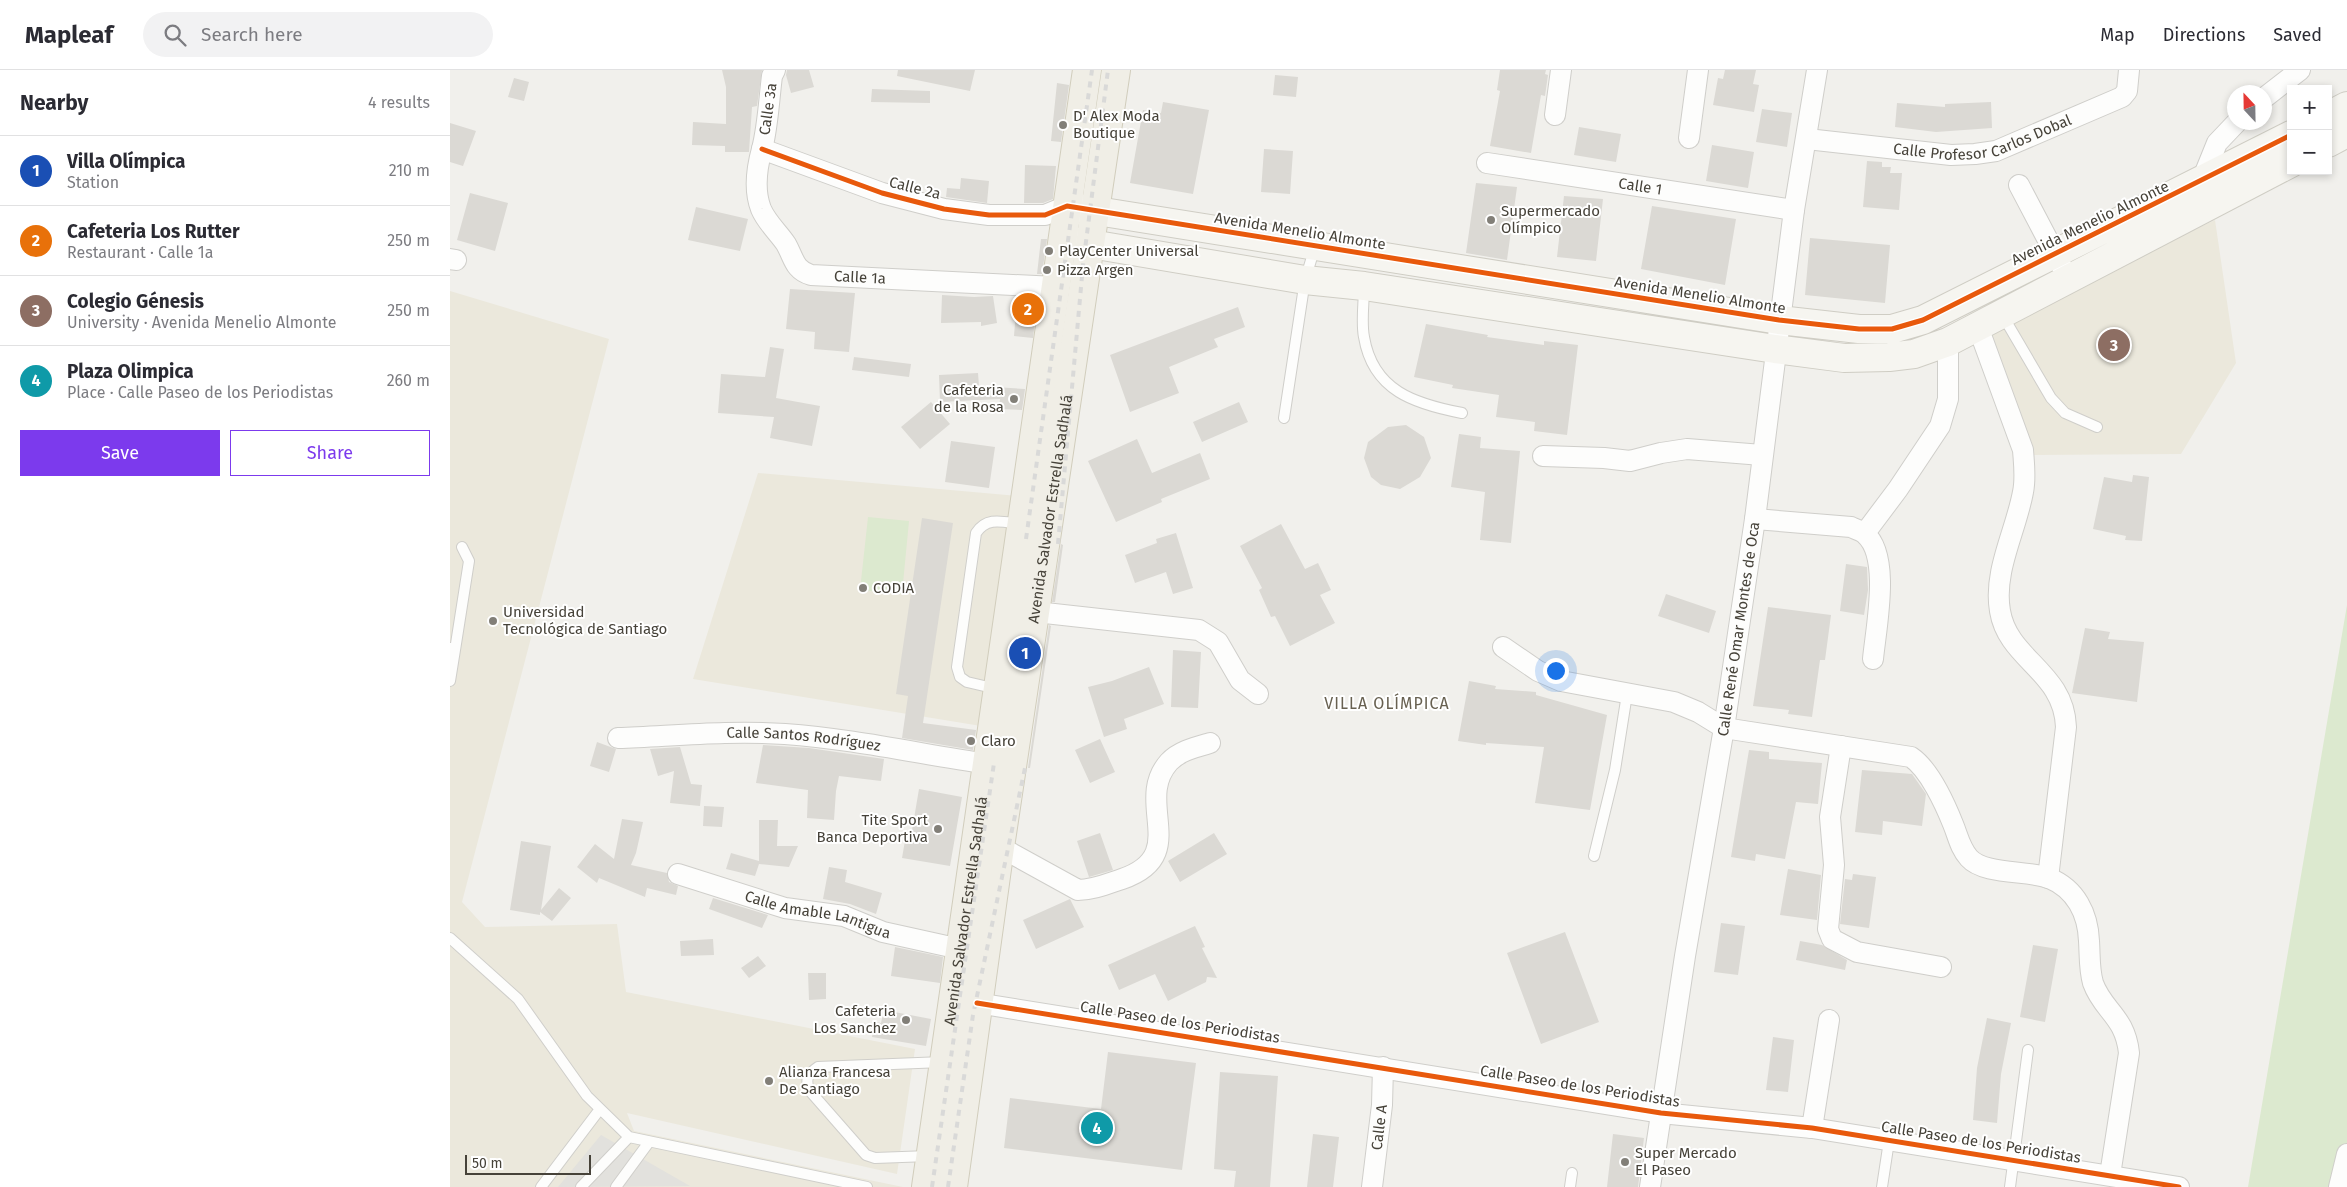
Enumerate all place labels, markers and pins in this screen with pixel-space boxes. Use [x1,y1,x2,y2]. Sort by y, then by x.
place label: D' Alex Moda Boutique [1073,107,1160,142]
marker: D' Alex Moda Boutique [1057,119,1069,131]
place label: Supermercado Olímpico [1501,202,1600,237]
marker: Supermercado Olímpico [1485,214,1497,226]
place label: PlayCenter Universal [1059,242,1199,260]
marker: PlayCenter Universal [1043,245,1055,257]
place label: Pizza Argen [1057,261,1134,279]
marker: Pizza Argen [1041,264,1053,276]
pin: 2 [1012,290,1044,328]
pin: 3 [2098,326,2130,364]
place label: Cafeteria de la Rosa [934,381,1004,416]
marker: Cafeteria de la Rosa [1008,393,1020,405]
place label: CODIA [873,579,915,597]
marker: CODIA [857,582,869,594]
place label: Universidad Tecnológica de Santiago [503,603,667,638]
marker: Universidad Tecnológica de Santiago [487,615,499,627]
pin: 1 [1009,634,1041,672]
place label: Claro [981,732,1016,750]
marker: Claro [965,735,977,747]
place label: Tite Sport Banca Deportiva [817,811,929,846]
marker: Tite Sport Banca Deportiva [932,823,944,835]
place label: Cafeteria Los Sanchez [813,1002,896,1037]
marker: Cafeteria Los Sanchez [900,1014,912,1026]
place label: Alianza Francesa De Santiago [779,1063,891,1098]
marker: Alianza Francesa De Santiago [763,1075,775,1087]
pin: 4 [1081,1109,1113,1147]
place label: Super Mercado El Paseo [1635,1144,1737,1179]
marker: Super Mercado El Paseo [1619,1156,1631,1168]

